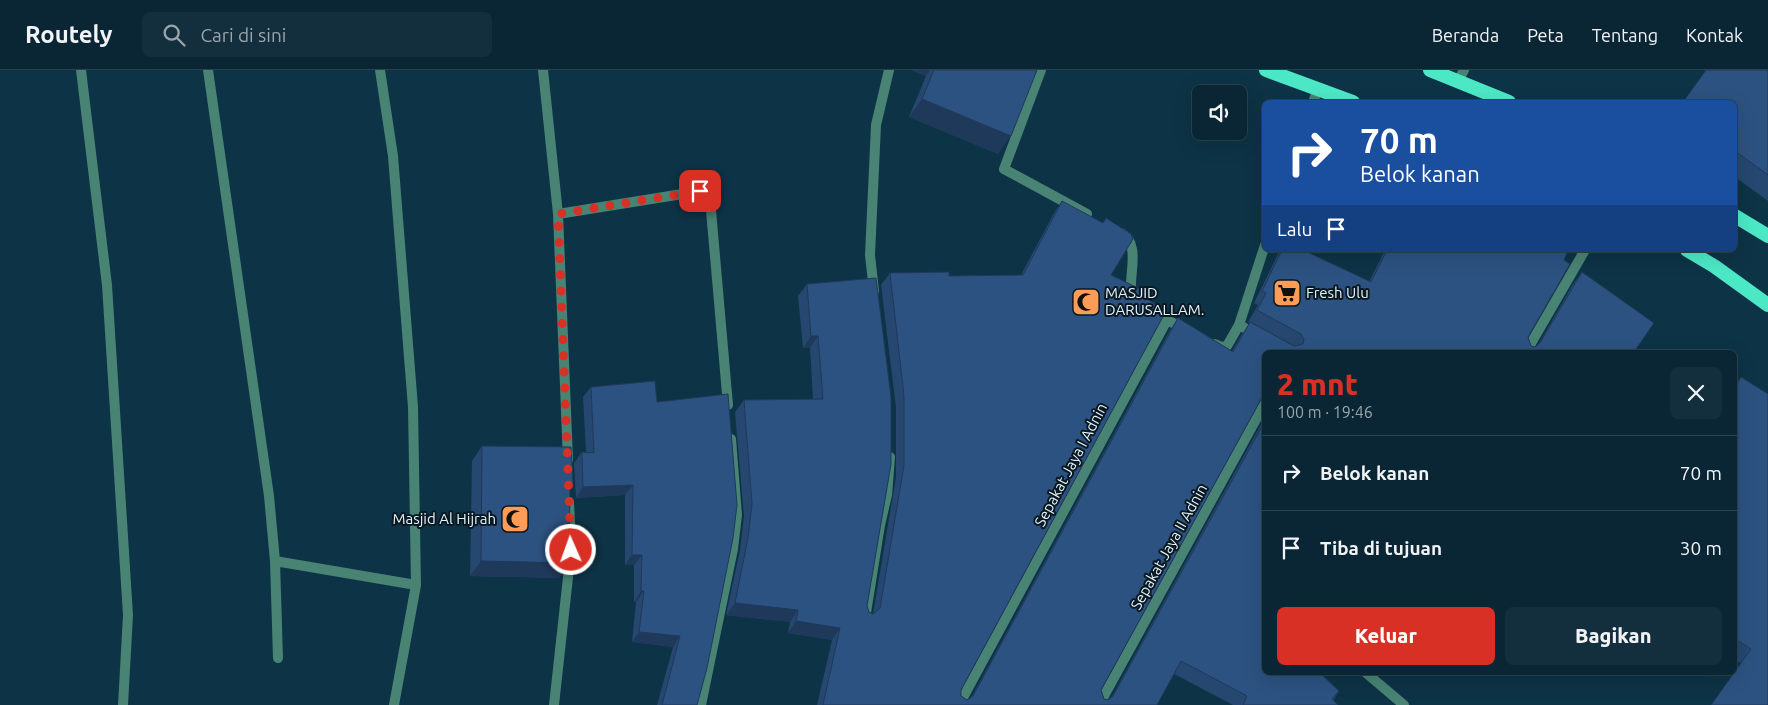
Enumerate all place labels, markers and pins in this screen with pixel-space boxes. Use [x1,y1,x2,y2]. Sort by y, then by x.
pin [679,170,721,212]
supermarket icon: Fresh Ulu [1272,278,1302,308]
place label: MASJID DARUSALLAM. [1105,284,1205,318]
place label: Fresh Ulu [1306,284,1369,301]
mosque icon: MASJID DARUSALLAM. [1071,287,1101,317]
mosque icon: Masjid Al Hijrah [500,504,530,534]
place label: Masjid Al Hijrah [392,510,496,527]

